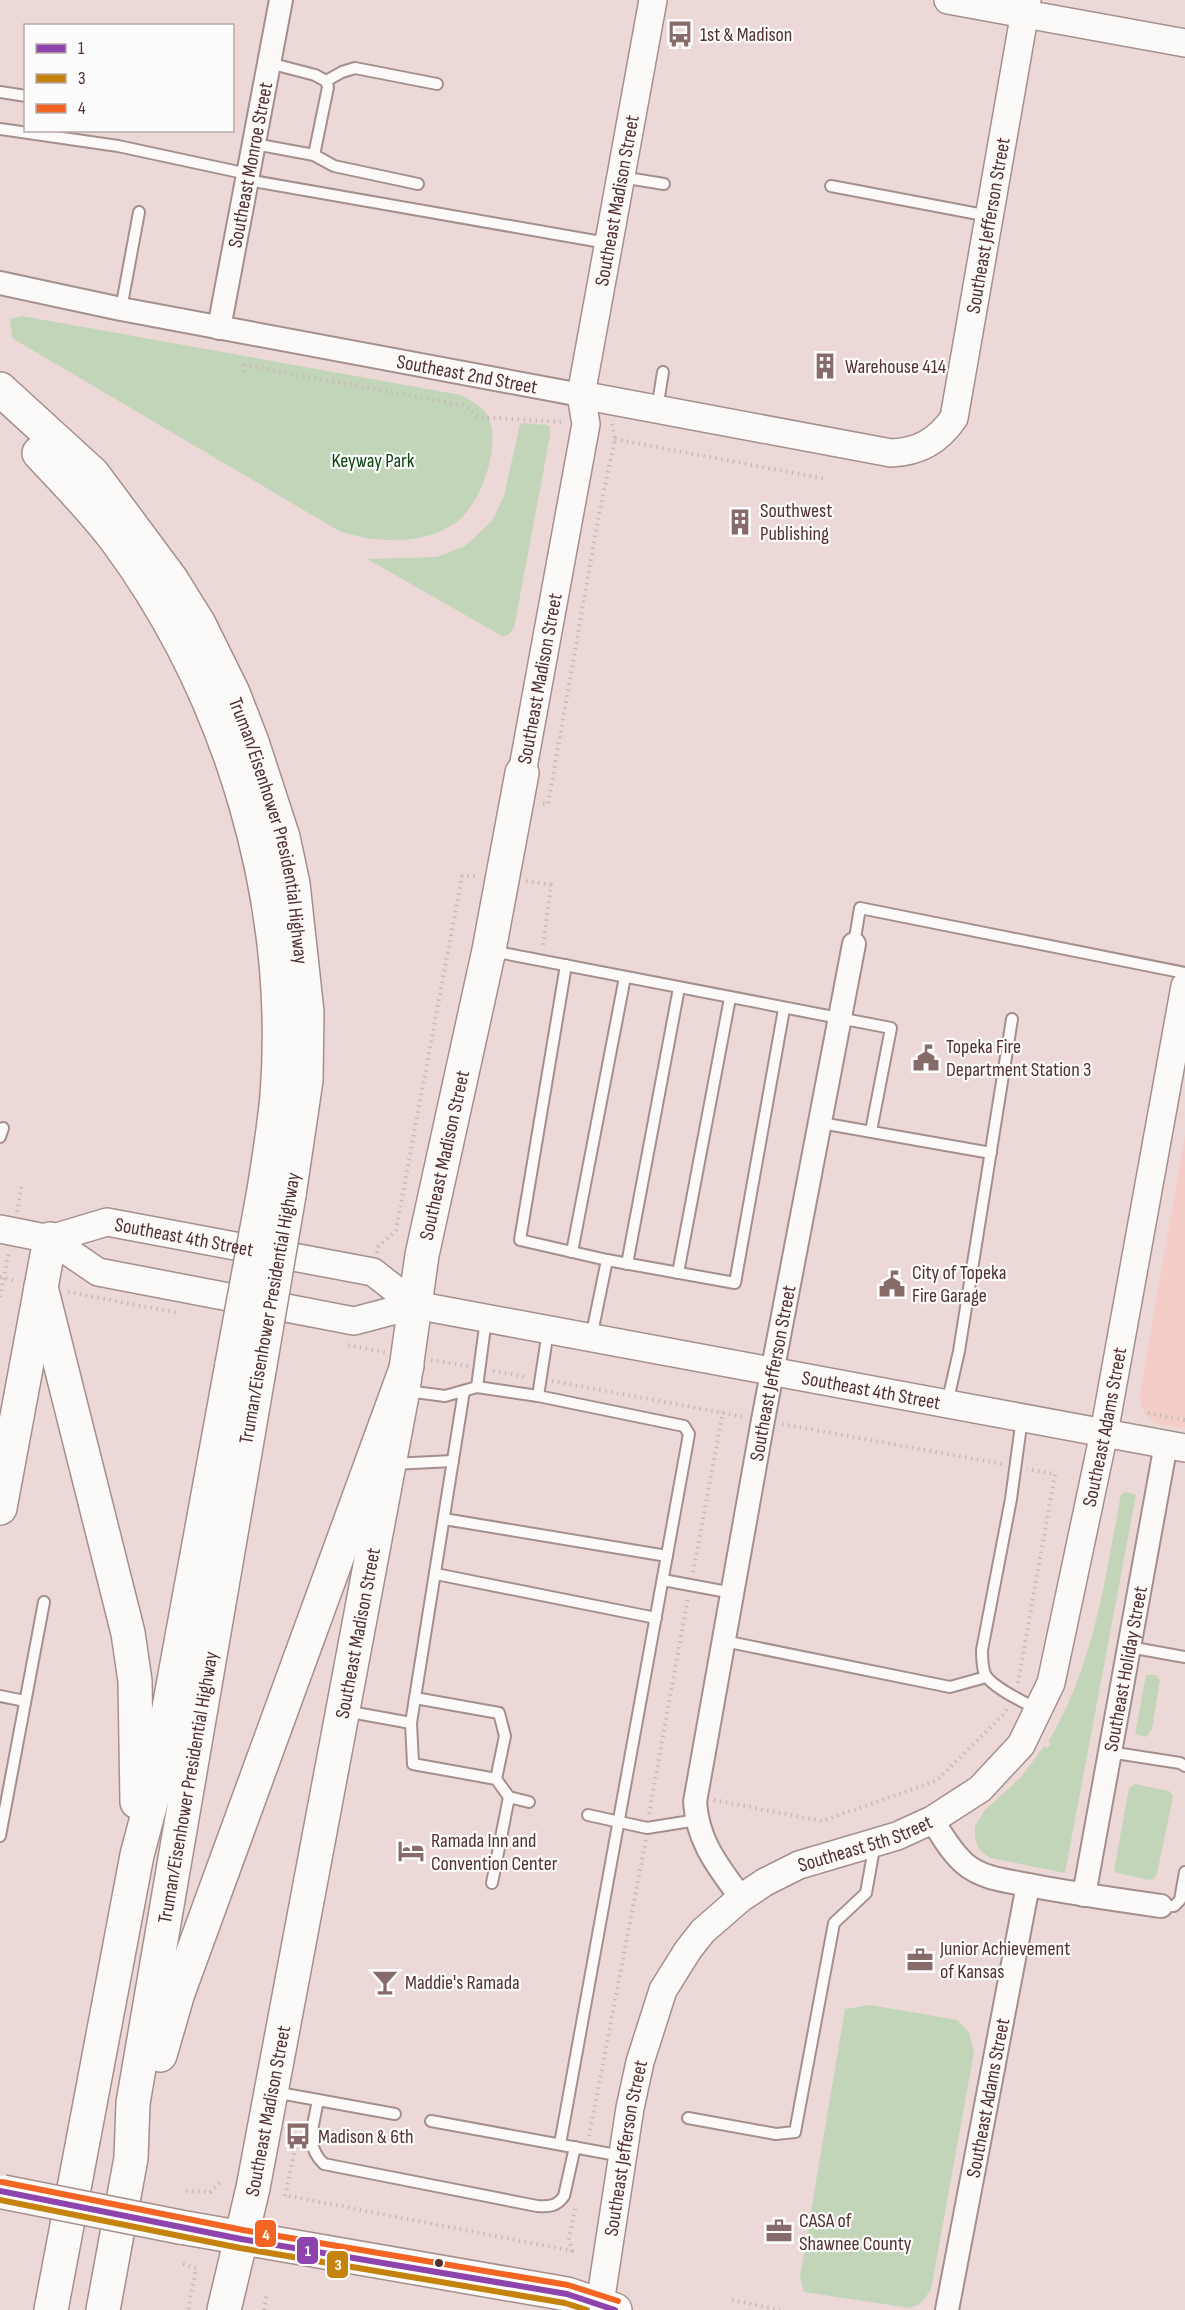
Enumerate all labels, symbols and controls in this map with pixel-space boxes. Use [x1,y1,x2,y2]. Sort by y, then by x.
bus stop icon: 1st & Madison [665,19,695,49]
place label: 1st & Madison [700,23,792,47]
legend [24,24,234,132]
text: 1 [78,38,85,59]
text: 3 [78,68,86,89]
street label: Southeast Monroe Street [223,80,278,250]
text: 4 [78,98,86,119]
street label: Southeast Madison Street [590,113,645,288]
street label: Southeast Jefferson Street [961,136,1016,315]
street label: Southeast 2nd Street [395,350,539,400]
building icon: Warehouse 414 [810,351,840,381]
place label: Warehouse 414 [845,355,946,379]
park label: Keyway Park [331,449,415,473]
place label: Southwest Publishing [760,499,832,546]
building icon: Southwest Publishing [725,507,755,537]
street label: Southeast Madison Street [513,591,568,766]
street label: Truman/Eisenhower Presidential Highway [223,694,313,966]
place label: Topeka Fire Department Station 3 [946,1035,1091,1082]
public building icon: Topeka Fire Department Station 3 [911,1043,941,1073]
street label: Southeast Madison Street [415,1068,475,1243]
street label: Truman/Eisenhower Presidential Highway [234,1170,306,1446]
street label: Southeast 4th Street [113,1213,255,1262]
place label: City of Topeka Fire Garage [912,1261,1006,1308]
public building icon: City of Topeka Fire Garage [877,1269,907,1299]
street label: Southeast Jefferson Street [745,1283,801,1463]
street label: Southeast Adams Street [1078,1345,1132,1509]
street label: Southeast 4th Street [800,1366,942,1415]
street label: Southeast Madison Street [330,1546,386,1721]
street label: Southeast Holiday Street [1099,1584,1153,1753]
street label: Truman/Eisenhower Presidential Highway [153,1649,224,1925]
street label: Southeast 5th Street [795,1810,936,1878]
place label: Ramada Inn and Convention Center [431,1829,558,1876]
hotel icon: Ramada Inn and Convention Center [396,1836,426,1866]
place label: Junior Achievement of Kansas [939,1937,1070,1984]
office icon: Junior Achievement of Kansas [905,1945,935,1975]
bar icon: Maddie's Ramada [370,1967,400,1997]
place label: Maddie's Ramada [405,1971,520,1995]
street label: Southeast Adams Street [961,2016,1015,2180]
street label: Southeast Madison Street [240,2024,296,2199]
street label: Southeast Jefferson Street [599,2058,653,2238]
bus stop icon: Madison & 6th [283,2121,313,2151]
place label: Madison & 6th [318,2125,414,2149]
place label: CASA of Shawnee County [799,2209,912,2256]
office icon: CASA of Shawnee County [764,2216,794,2246]
line badge: 4 [254,2219,277,2248]
text: 4 [262,2226,270,2245]
line badge: 1 [296,2236,319,2265]
text: 1 [305,2242,312,2261]
line badge: 3 [326,2250,349,2279]
text: 3 [334,2256,342,2275]
unlabelled marker [433,2257,445,2269]

